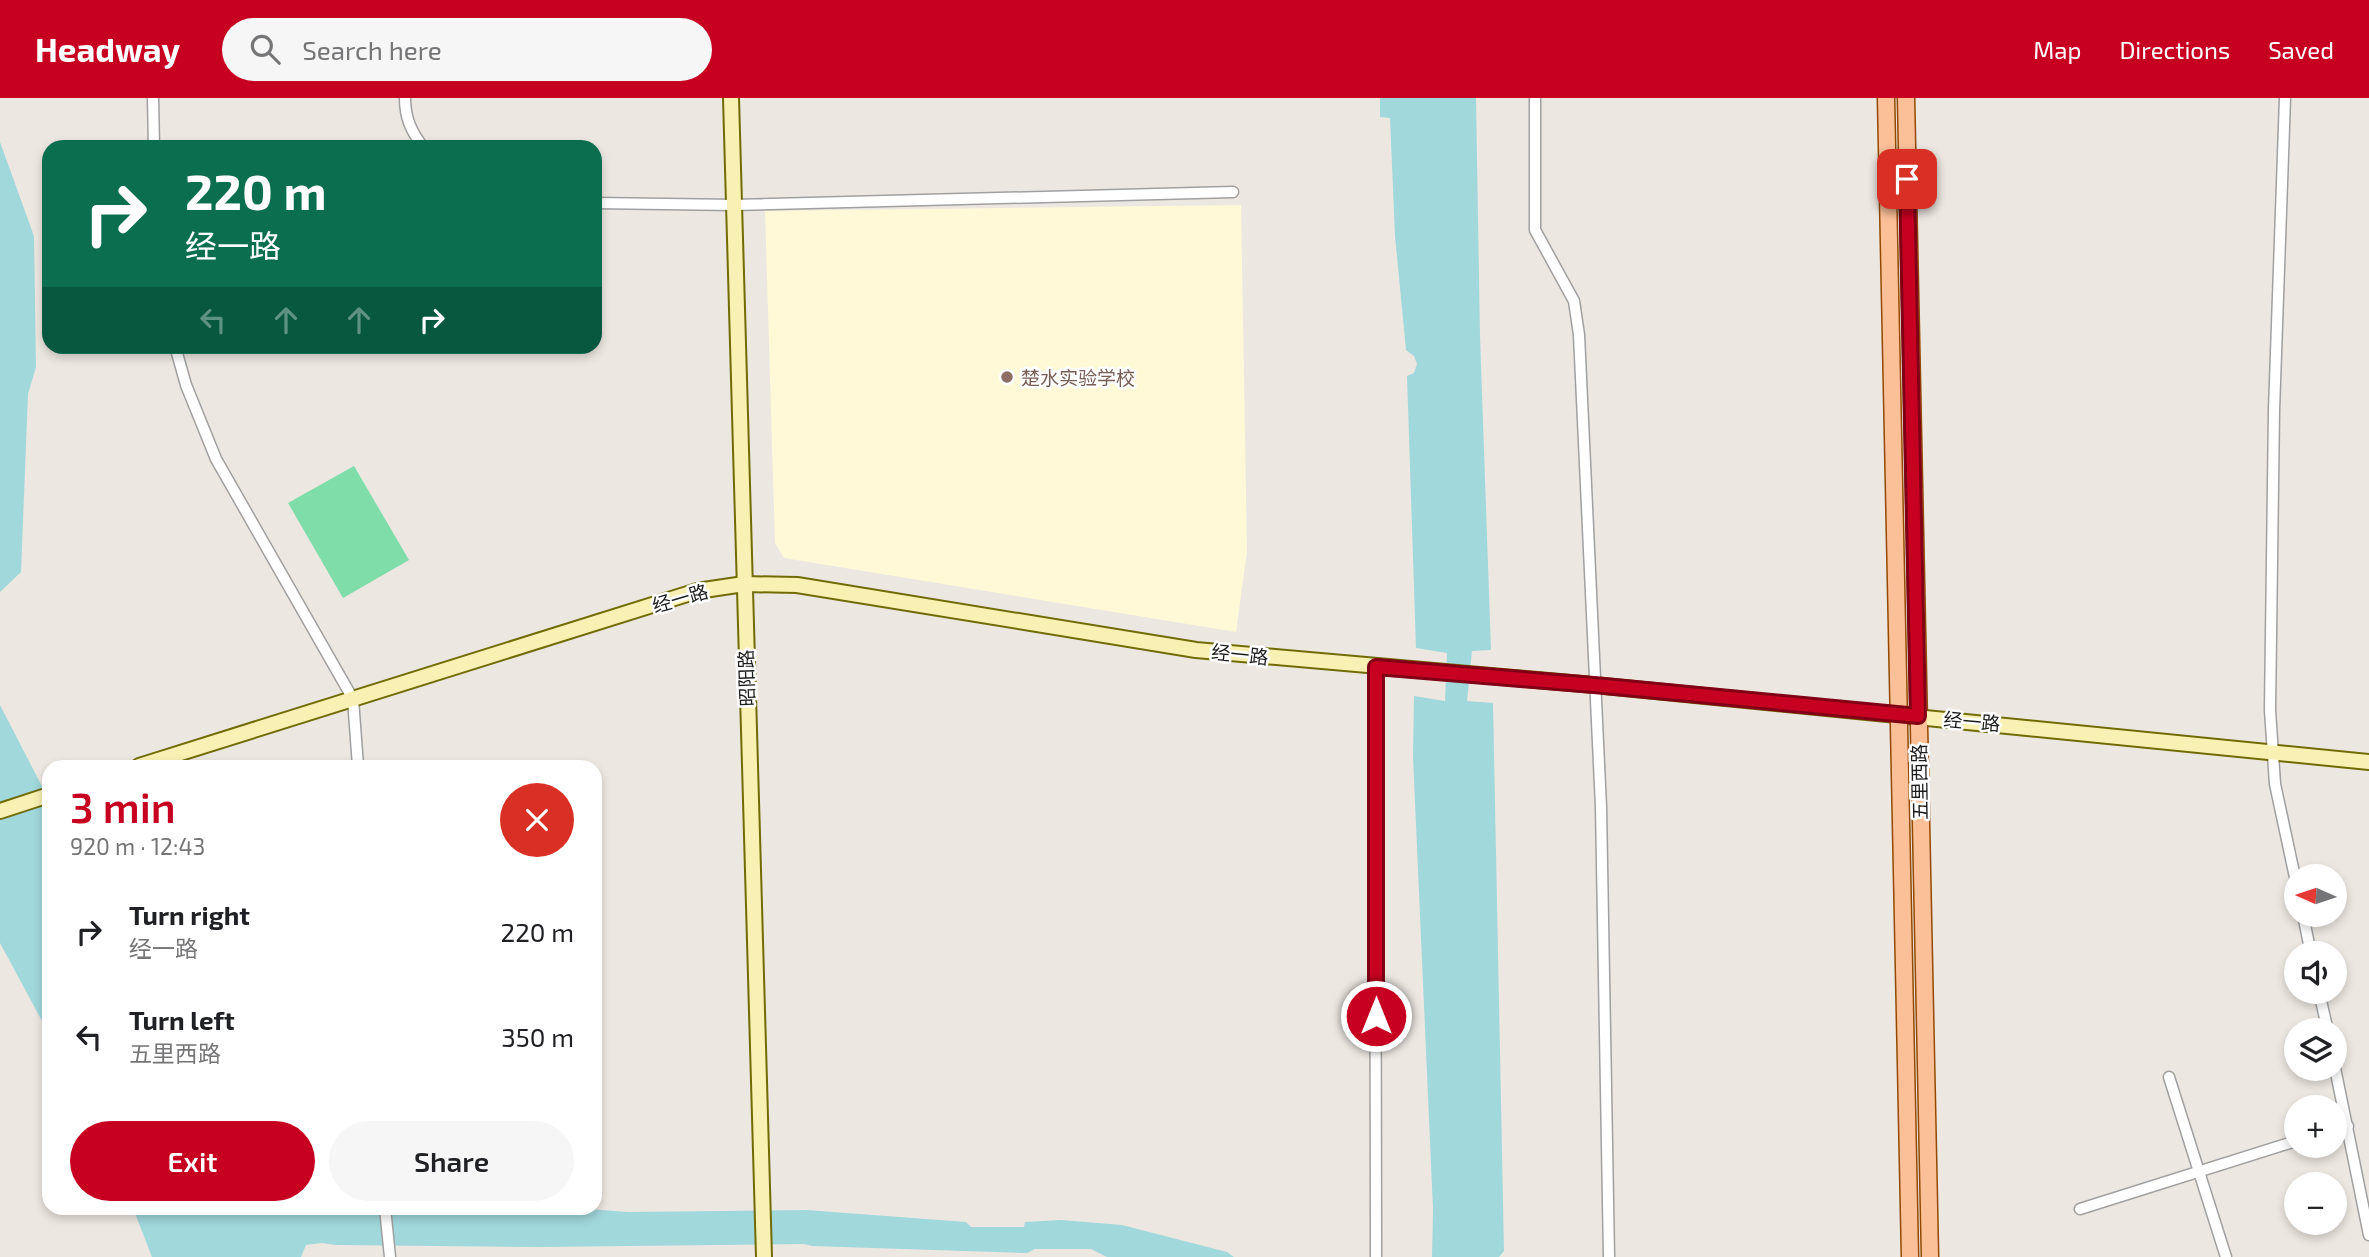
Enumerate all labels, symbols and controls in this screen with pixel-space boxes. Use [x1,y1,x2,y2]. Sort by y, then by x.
search box [222,18,712,81]
text: Headway [35,29,180,69]
icon: search [246,30,284,68]
text: Search here [302,34,442,65]
text: Map [2033,35,2081,64]
text: Directions [2119,35,2230,64]
text: Saved [2268,35,2334,64]
pin [1877,149,1937,209]
icon: arrive [1888,160,1926,198]
text: 220 m [185,161,327,220]
icon: right [70,168,161,259]
text: 经一路 [185,226,281,264]
icon: left [194,301,232,339]
icon: ahead [267,301,305,339]
icon: ahead [340,301,378,339]
icon: right [413,301,451,339]
place label: 楚水实验学校 [1021,366,1135,389]
marker: 楚水实验学校 [999,369,1015,385]
street label: 经一路 [649,579,711,617]
street label: 经一路 [1210,640,1270,668]
street label: 昭阳路 [734,649,758,707]
street label: 经一路 [1943,707,2001,735]
street label: 五里西路 [1907,744,1931,820]
text: 3 min [70,781,176,831]
button: close [500,783,574,857]
text: 920 m · 12:43 [70,832,205,860]
north arrow [2284,864,2347,928]
map controls [2284,864,2347,1235]
text: Turn right [129,899,250,930]
icon: right [70,913,108,951]
text: 220 m [501,916,574,947]
text: 经一路 [129,934,198,962]
button: sound [2284,941,2347,1004]
position arrow [1339,979,1413,1053]
text: Turn left [129,1004,235,1035]
icon: left [70,1018,108,1056]
button: layers [2284,1018,2347,1081]
text: 350 m [501,1021,574,1052]
text: 五里西路 [129,1039,221,1067]
button: + [2284,1095,2347,1158]
button: Exit [70,1121,315,1201]
button: Share [329,1121,574,1201]
button: − [2284,1172,2347,1235]

